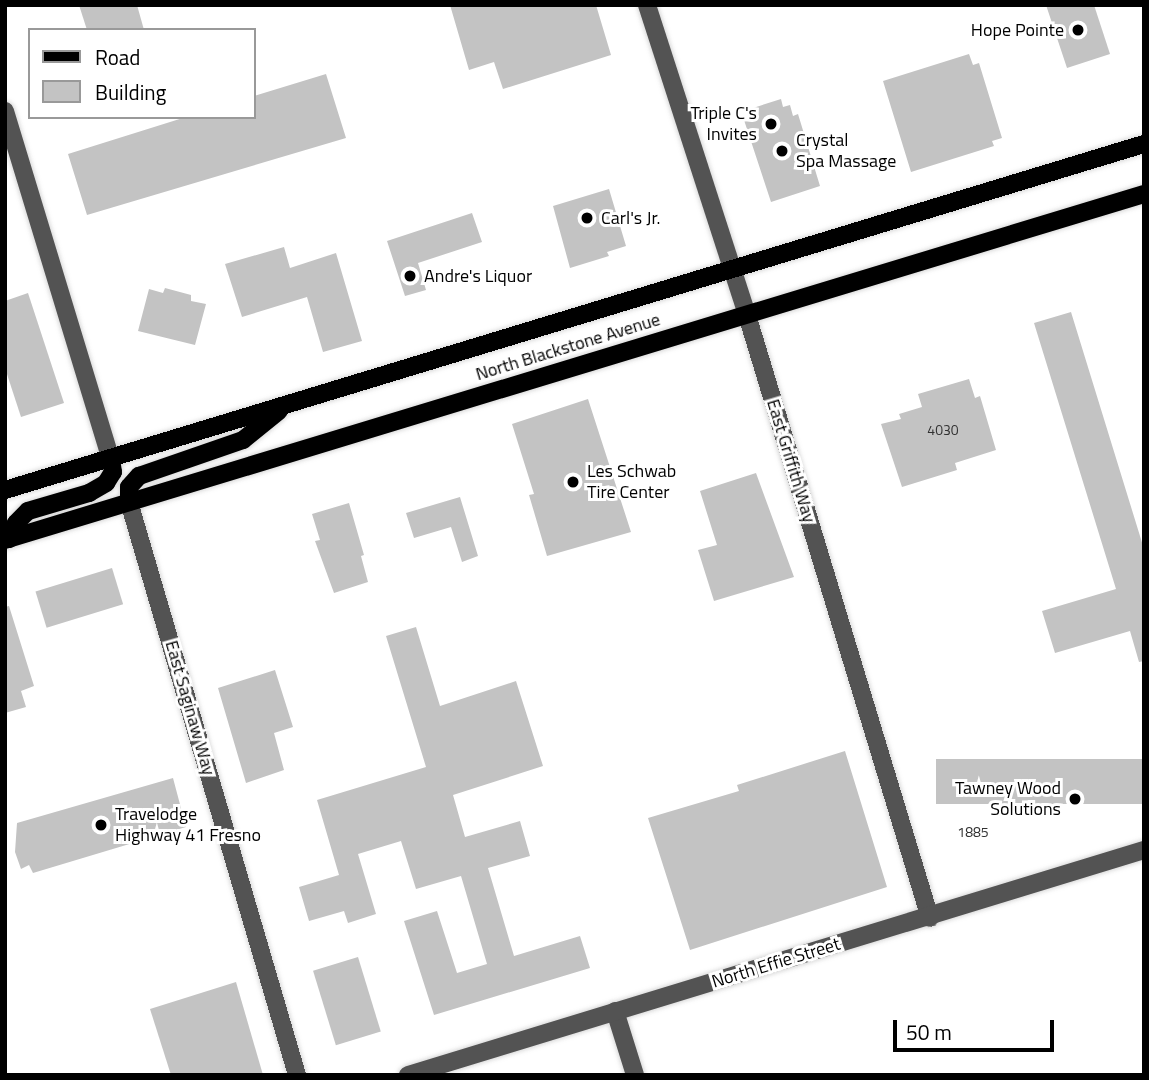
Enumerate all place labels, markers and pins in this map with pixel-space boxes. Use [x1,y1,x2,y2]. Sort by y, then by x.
place label: Hope Pointe [971,19,1064,41]
marker: Hope Pointe [1070,22,1086,38]
place label: Triple C's Invites [690,103,757,146]
marker: Triple C's Invites [763,116,779,132]
place label: Crystal Spa Massage [796,130,896,172]
marker: Crystal Spa Massage [774,143,790,159]
place label: Carl's Jr. [601,207,661,229]
marker: Carl's Jr. [579,210,595,226]
place label: Andre's Liquor [424,265,532,287]
marker: Andre's Liquor [402,268,418,284]
place label: Les Schwab Tire Center [587,461,676,504]
marker: Les Schwab Tire Center [565,474,581,490]
place label: Tawney Wood Solutions [955,778,1061,820]
marker: Tawney Wood Solutions [1067,791,1083,807]
place label: Travelodge Highway 41 Fresno [115,804,261,846]
marker: Travelodge Highway 41 Fresno [93,817,109,833]

